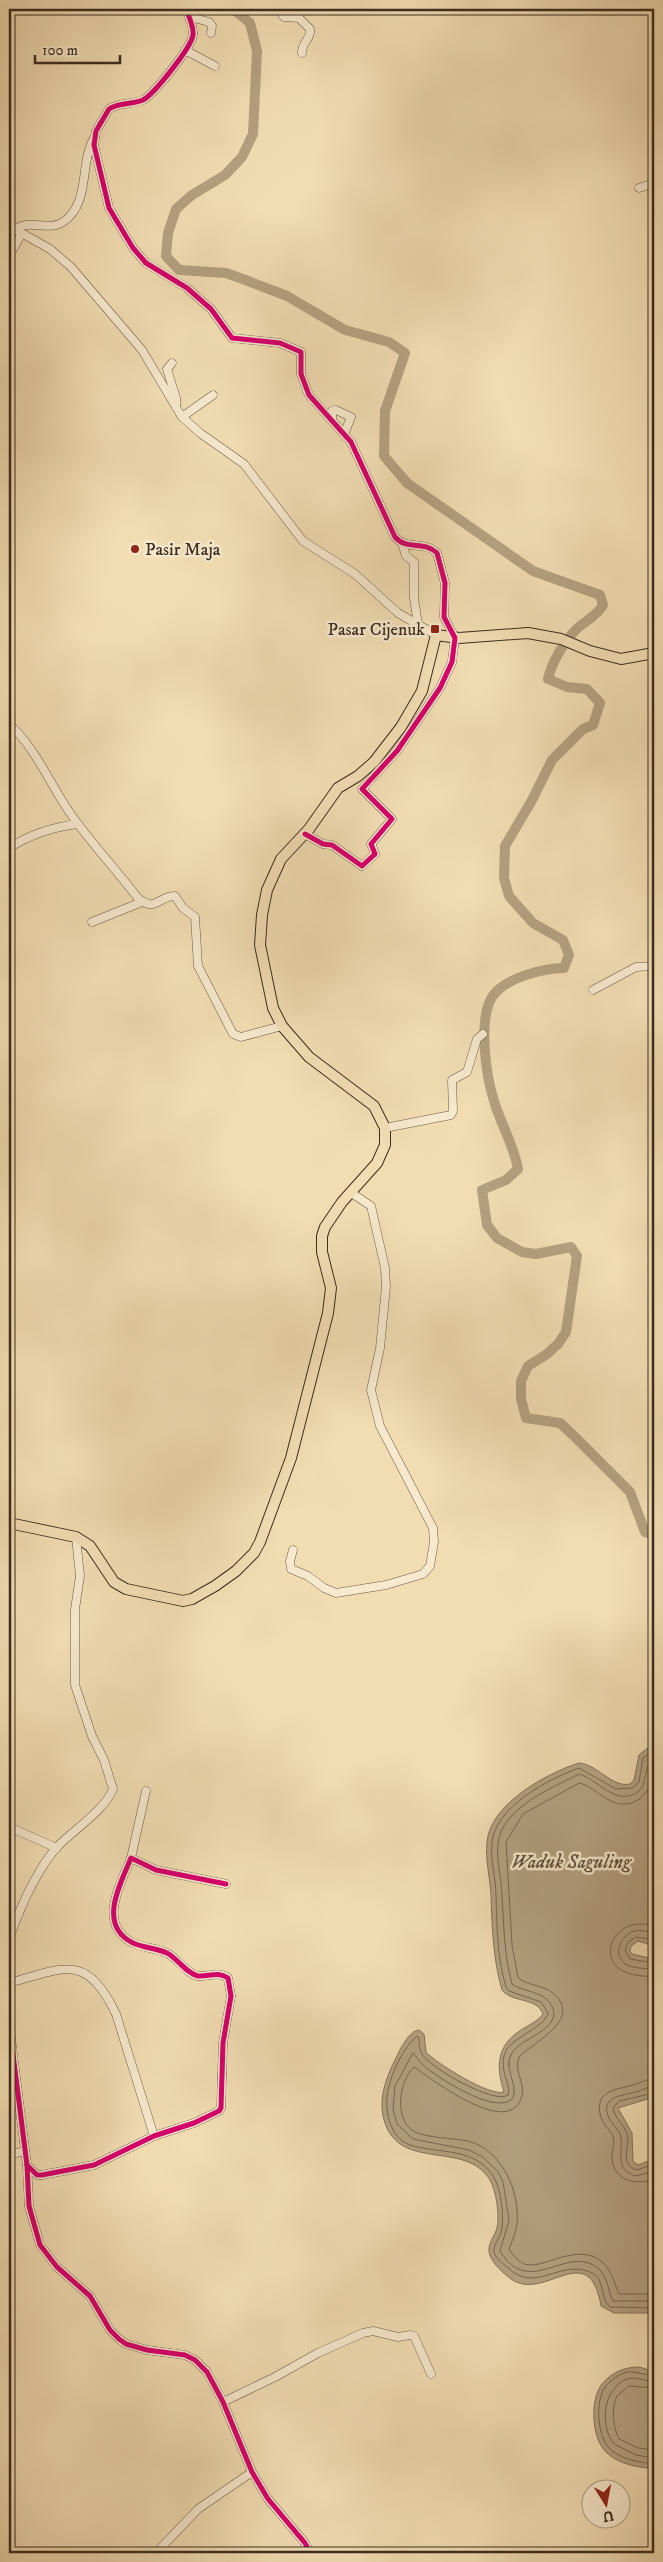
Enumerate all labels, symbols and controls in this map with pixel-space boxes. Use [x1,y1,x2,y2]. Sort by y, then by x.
scale bar [35,32,120,64]
text: 100 m [42,41,78,60]
place label: Pasir Maja [145,539,221,561]
marker: Pasir Maja [129,543,141,555]
place label: Pasar Cijenuk [327,619,425,641]
marker: Pasar Cijenuk [429,623,441,635]
water label: Waduk Saguling [511,1851,632,1874]
north arrow [580,2480,630,2530]
text: U [601,2506,615,2526]

